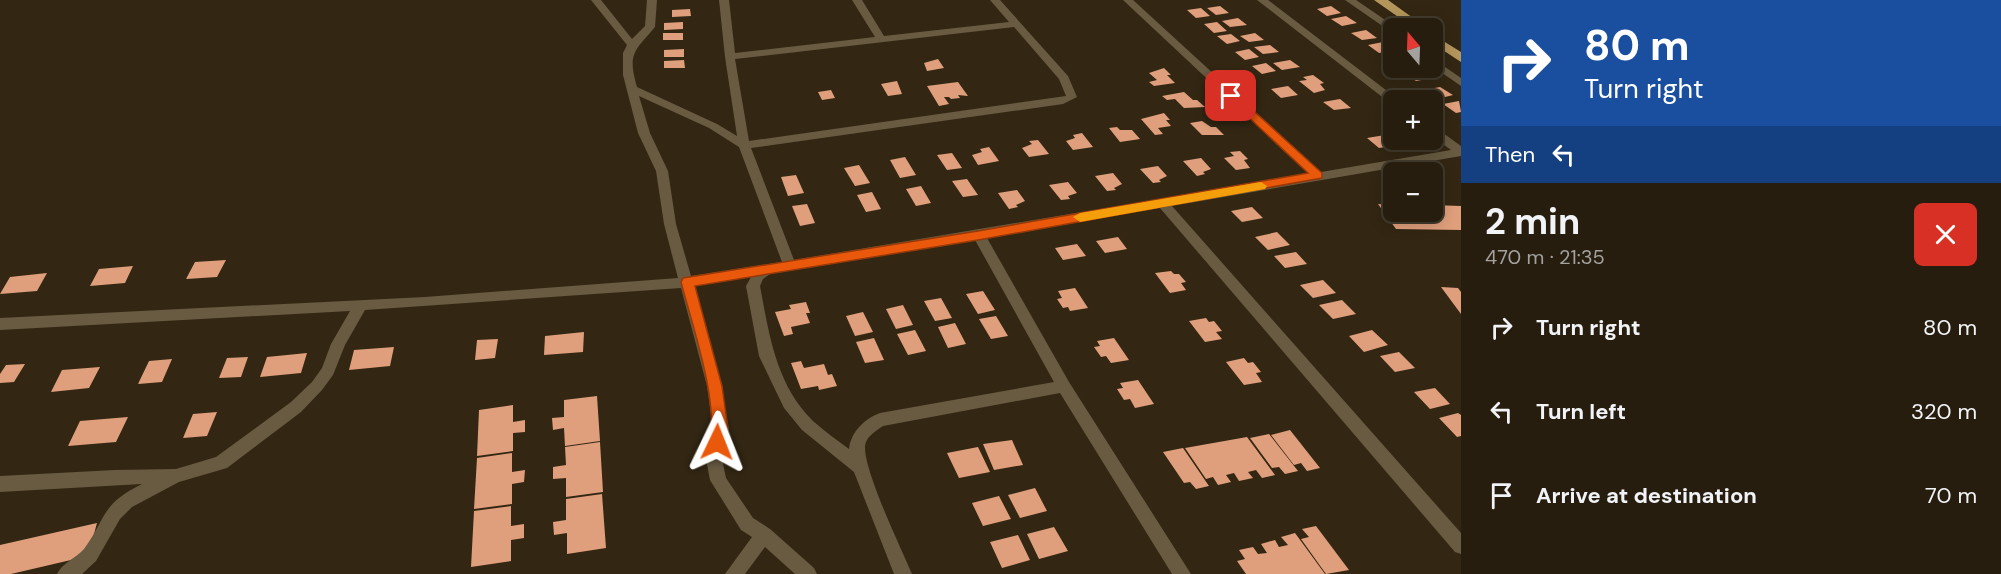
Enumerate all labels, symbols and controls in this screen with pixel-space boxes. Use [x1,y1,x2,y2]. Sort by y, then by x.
north arrow [1383,18,1443,78]
map controls [1383,18,1443,222]
text: 80 m [1584,18,1690,73]
icon: right [1485,24,1563,102]
pin [1205,70,1256,121]
text: Turn right [1584,71,1704,106]
icon: arrive [1214,79,1247,112]
button: + [1383,90,1443,150]
icon: left [1547,138,1580,171]
text: Then [1485,140,1535,169]
button: − [1383,162,1443,222]
text: 2 min [1485,198,1580,245]
button: close [1914,203,1977,266]
text: 470 m · 21:35 [1485,244,1605,270]
icon: right [1485,311,1518,344]
text: Turn right [1536,313,1641,342]
text: 80 m [1923,313,1977,342]
icon: left [1485,395,1518,428]
text: Turn left [1536,397,1626,426]
text: 320 m [1911,397,1977,426]
position arrow [685,410,749,474]
icon: arrive [1485,479,1518,512]
text: Arrive at destination [1536,481,1757,510]
text: 70 m [1925,481,1977,510]

